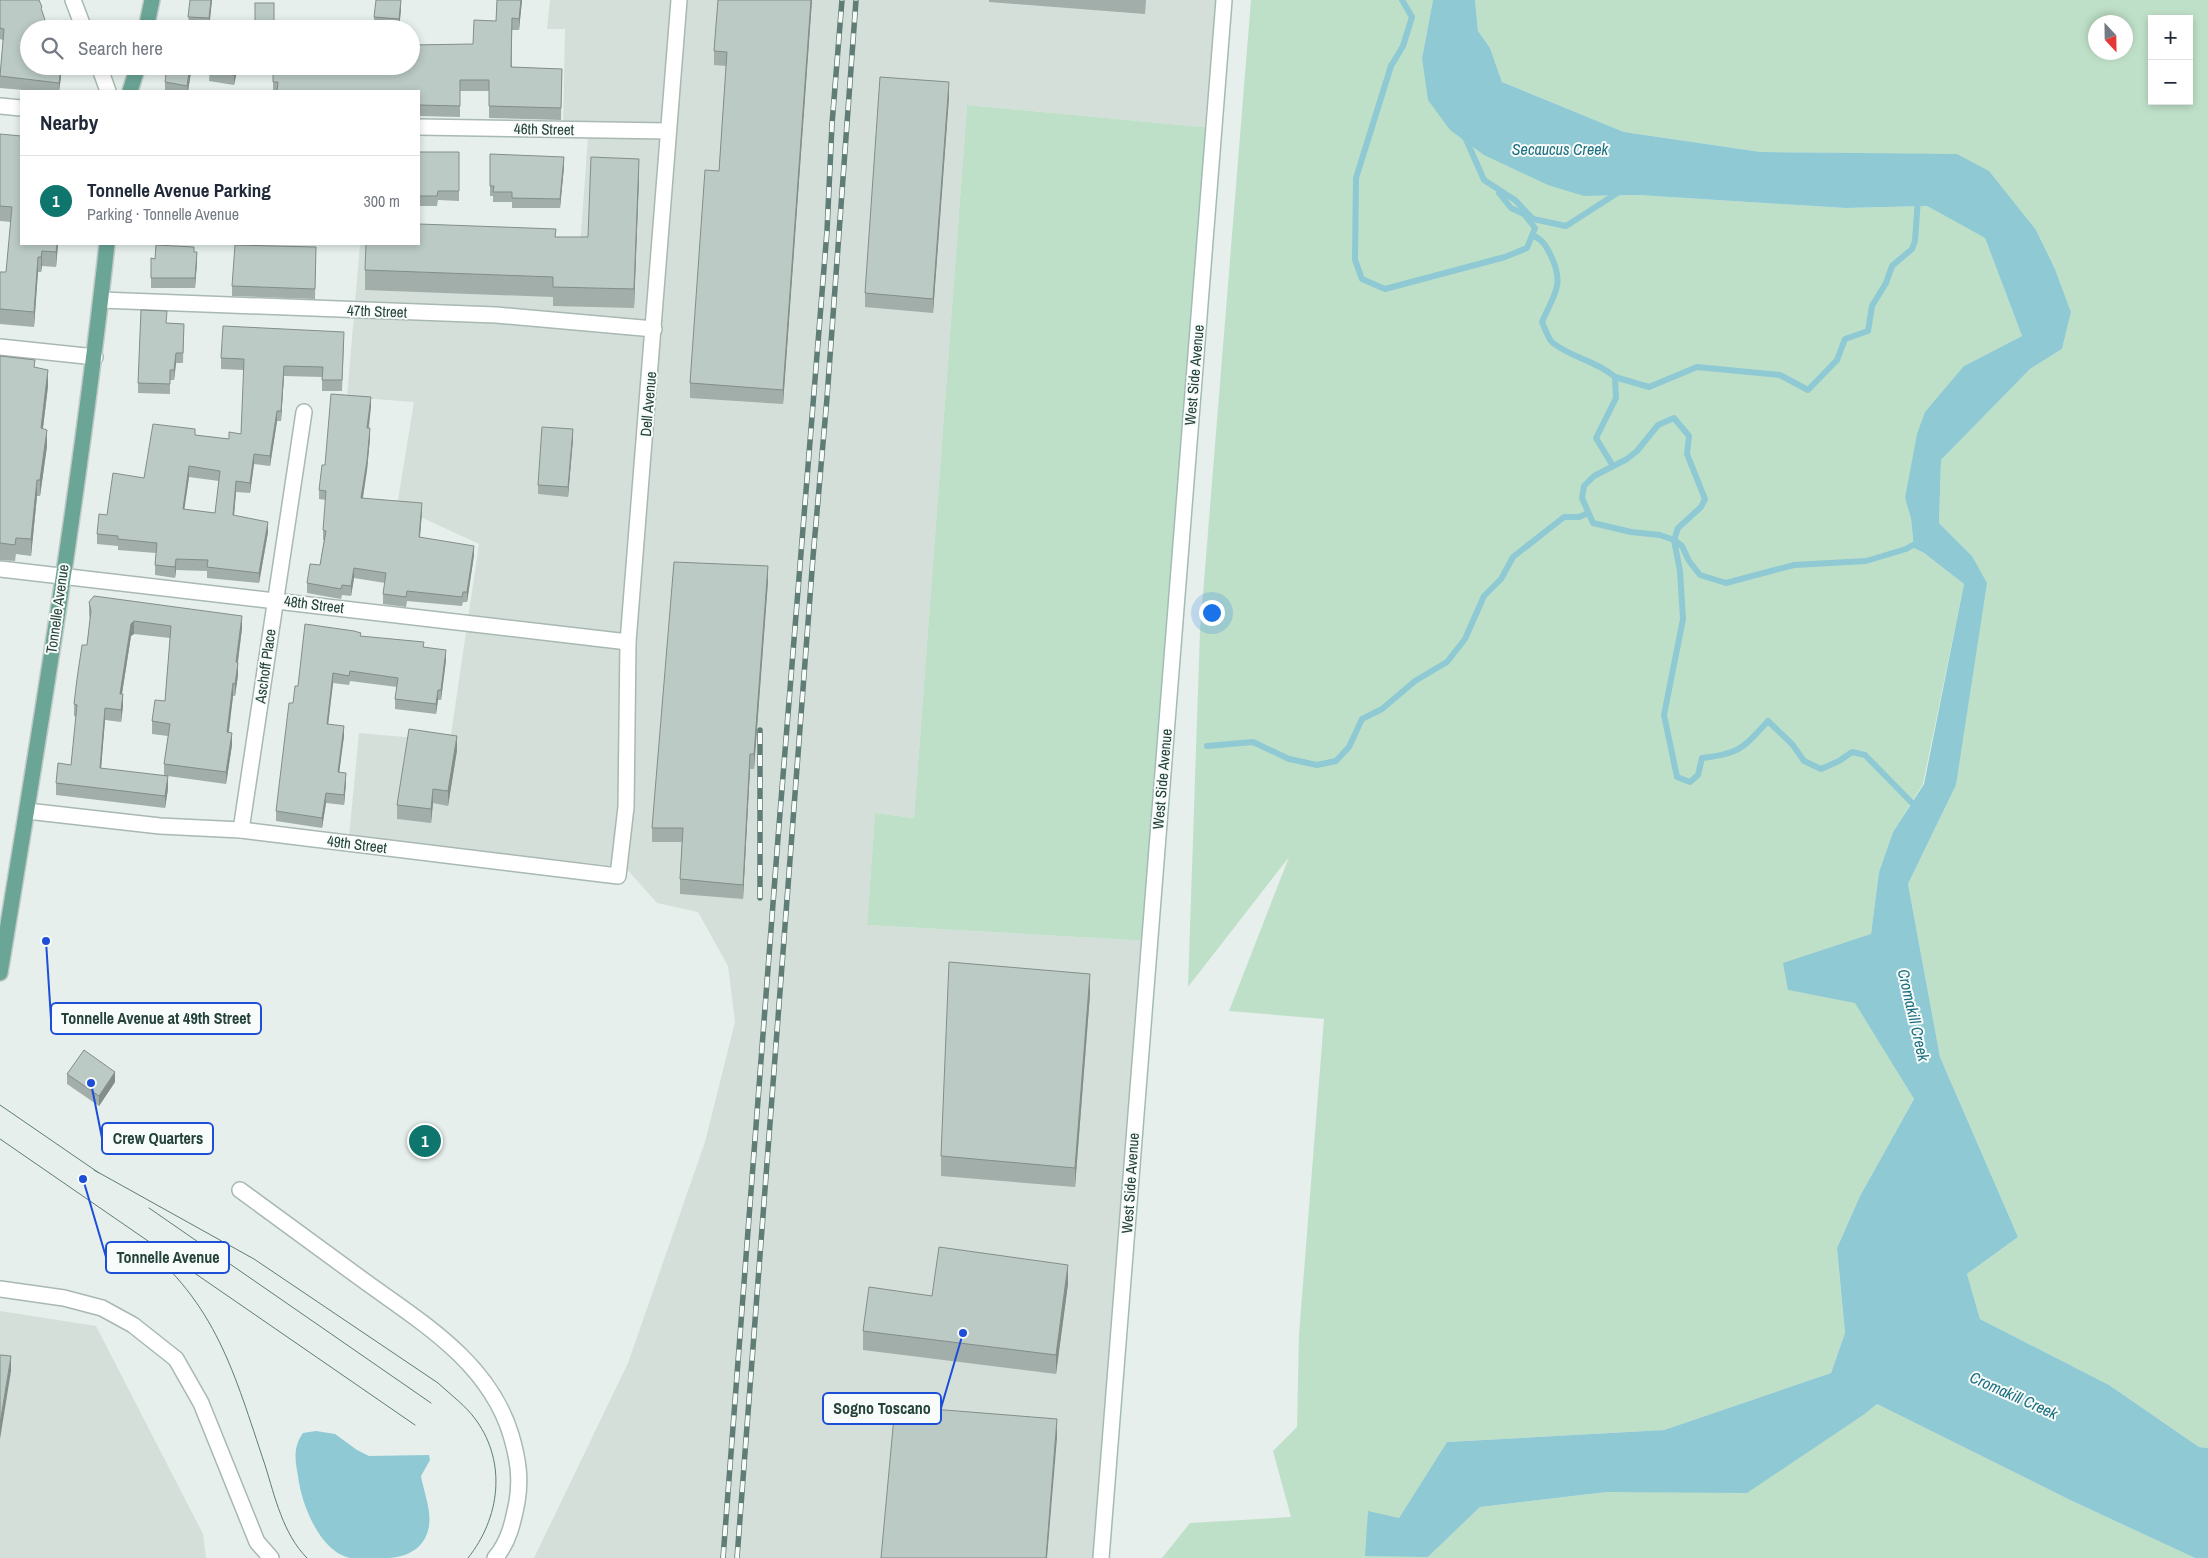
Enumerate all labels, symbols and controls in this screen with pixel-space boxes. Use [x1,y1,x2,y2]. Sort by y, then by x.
north arrow [2088,15,2133,60]
map controls [2148,15,2193,105]
button: + [2148,15,2193,60]
search box [20,20,420,75]
icon: search [38,34,66,62]
text: Search here [78,35,163,61]
button: − [2148,60,2193,105]
text: Nearby [40,108,98,137]
street label: 46th Street [514,118,575,140]
water label: Secaucus Creek [1512,138,1609,160]
text: Tonnelle Avenue Parking [87,177,271,203]
text: 1 [52,190,60,212]
text: 300 m [364,190,400,212]
text: Parking · Tonnelle Avenue [87,203,239,225]
street label: 47th Street [347,299,408,323]
street label: West Side Avenue [1179,324,1209,426]
street label: Dell Avenue [635,370,661,438]
street label: Tonnelle Avenue [40,563,74,655]
street label: 48th Street [283,590,346,618]
your location [1199,600,1225,626]
street label: Aschoff Place [249,627,281,706]
street label: West Side Avenue [1147,728,1177,830]
street label: 49th Street [326,830,389,858]
water label: Cromakill Creek [1893,967,1935,1064]
callout: Tonnelle Avenue at 49th Street [51,1003,261,1034]
text: Tonnelle Avenue at 49th Street [61,1007,252,1029]
pin: 1 [409,1122,441,1160]
callout: Crew Quarters [102,1123,213,1154]
text: Crew Quarters [113,1127,203,1149]
street label: West Side Avenue [1116,1132,1144,1234]
callout: Tonnelle Avenue [106,1242,229,1273]
text: Tonnelle Avenue [116,1246,220,1268]
water label: Cromakill Creek [1967,1366,2062,1424]
callout: Sogno Toscano [823,1393,941,1424]
text: Sogno Toscano [833,1397,931,1419]

